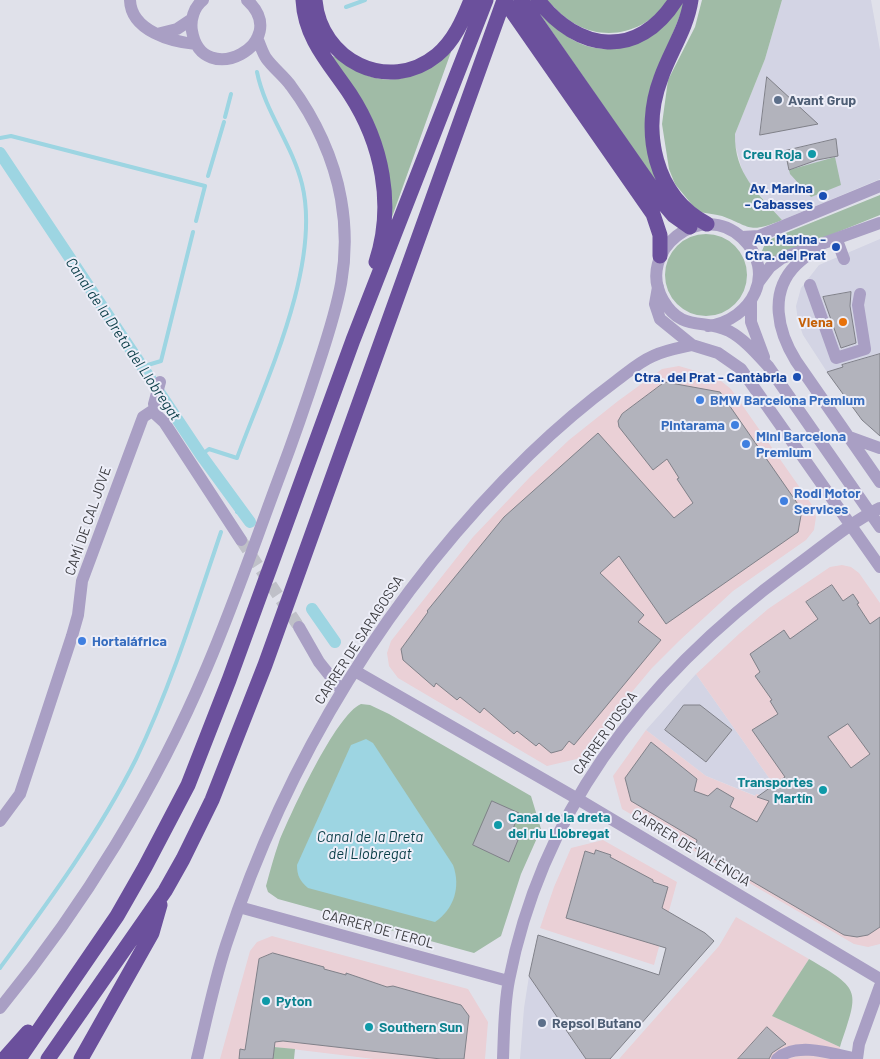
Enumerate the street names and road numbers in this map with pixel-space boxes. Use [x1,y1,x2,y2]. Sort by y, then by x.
street label: CAMÍ DE CAL JOVE [61,464,115,578]
street label: CARRER DE SARAGOSSA [311,572,407,708]
street label: CARRER D'OSCA [569,688,641,778]
street label: CARRER DE VALÈNCIA [628,806,754,890]
street label: CARRER DE TEROL [320,906,436,952]

